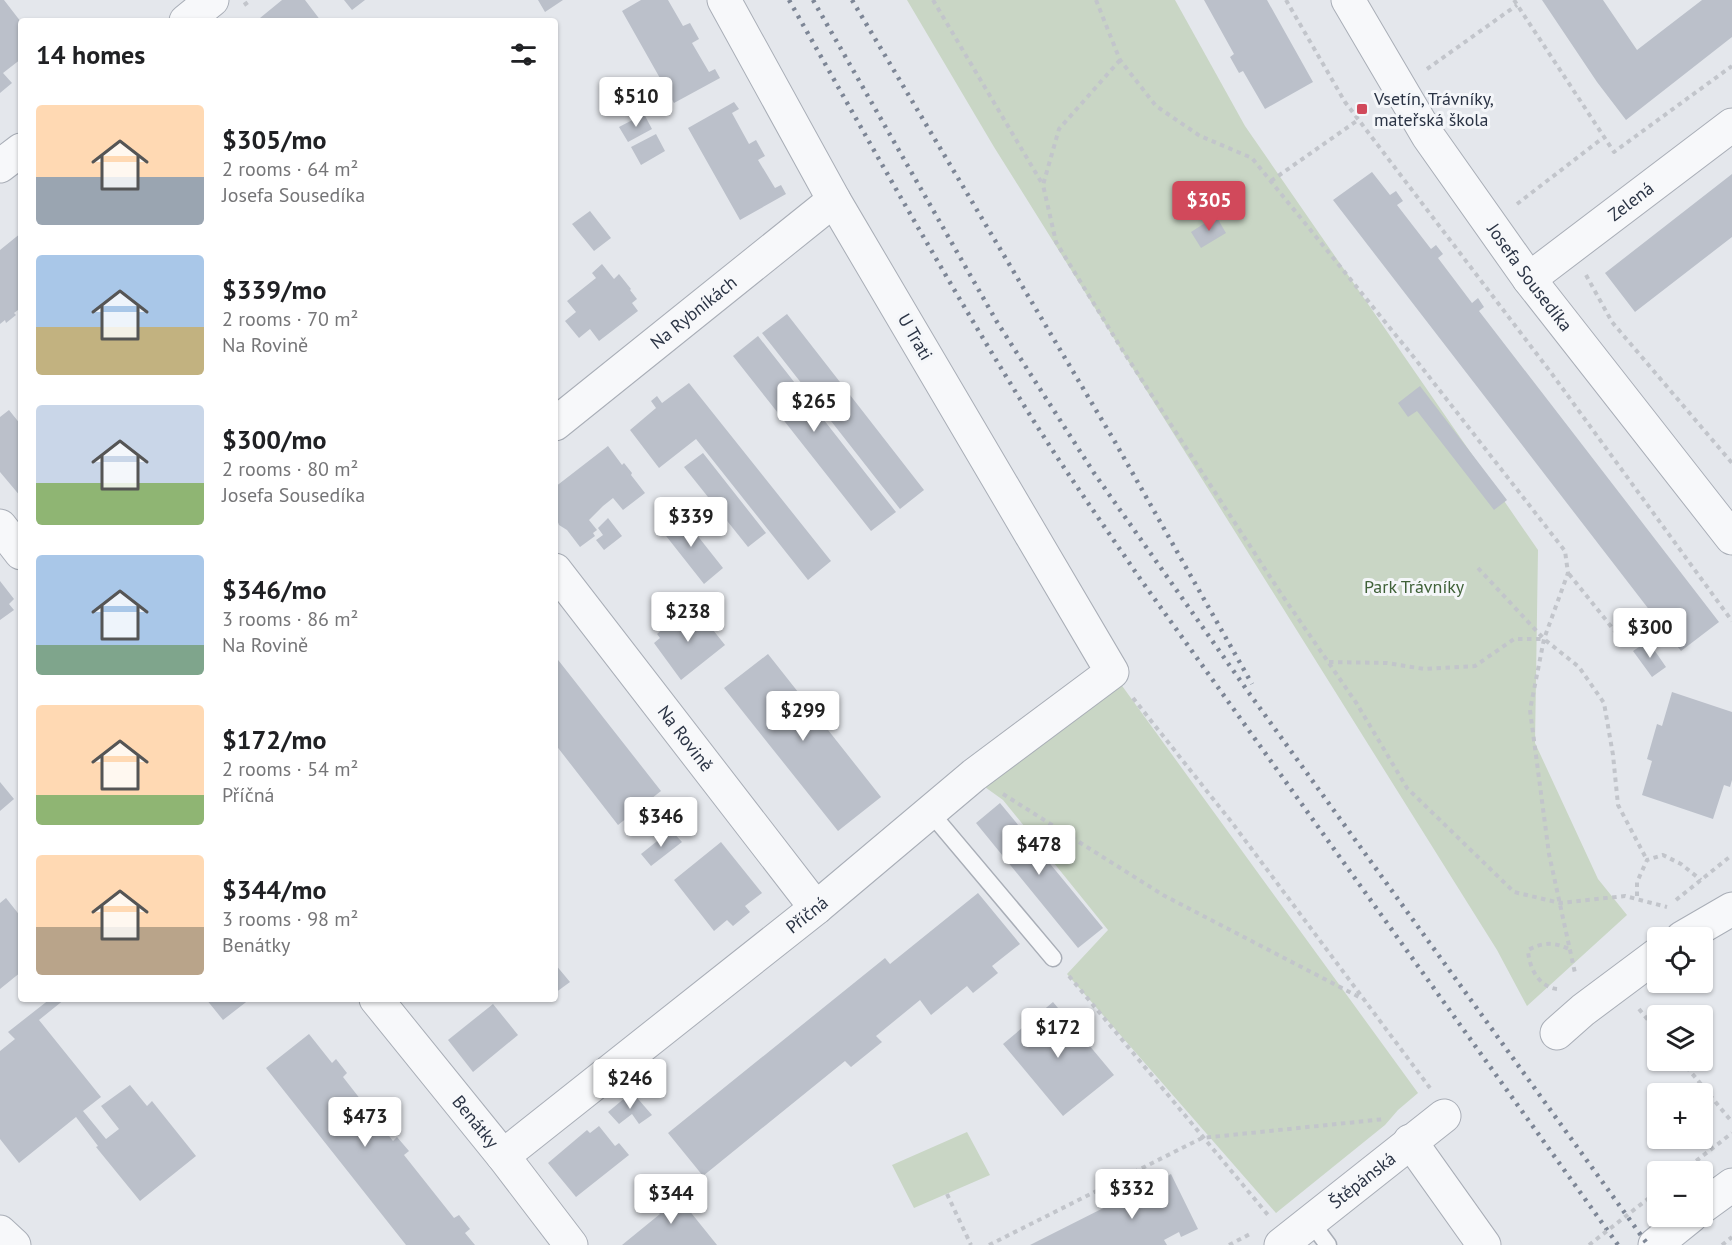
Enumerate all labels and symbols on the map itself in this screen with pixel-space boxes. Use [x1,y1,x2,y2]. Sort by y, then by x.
pin: $510 [600,77,672,128]
place label: Vsetín, Trávníky, mateřská škola [1373,87,1494,131]
marker: Vsetín, Trávníky, mateřská škola [1355,102,1369,116]
street label: Zelená [1603,177,1658,226]
pin: $305 [1173,181,1245,232]
street label: Josefa Sousedíka [1482,218,1578,336]
street label: Na Rybníkách [646,271,741,354]
street label: U Trati [893,309,938,364]
pin: $265 [778,382,850,433]
pin: $339 [655,497,727,548]
park label: Park Trávníky [1364,575,1465,598]
pin: $238 [652,592,724,643]
pin: $300 [1614,608,1686,659]
pin: $299 [767,691,839,742]
street label: Na Rovině [653,701,718,776]
pin: $346 [625,797,697,848]
pin: $478 [1003,825,1075,876]
street label: Příčná [781,891,833,938]
pin: $172 [1022,1008,1094,1059]
pin: $246 [594,1059,666,1110]
street label: Benátky [447,1090,504,1153]
pin: $473 [329,1097,401,1148]
street label: Štěpánská [1324,1147,1400,1213]
pin: $332 [1096,1169,1168,1220]
pin: $344 [635,1174,707,1225]

